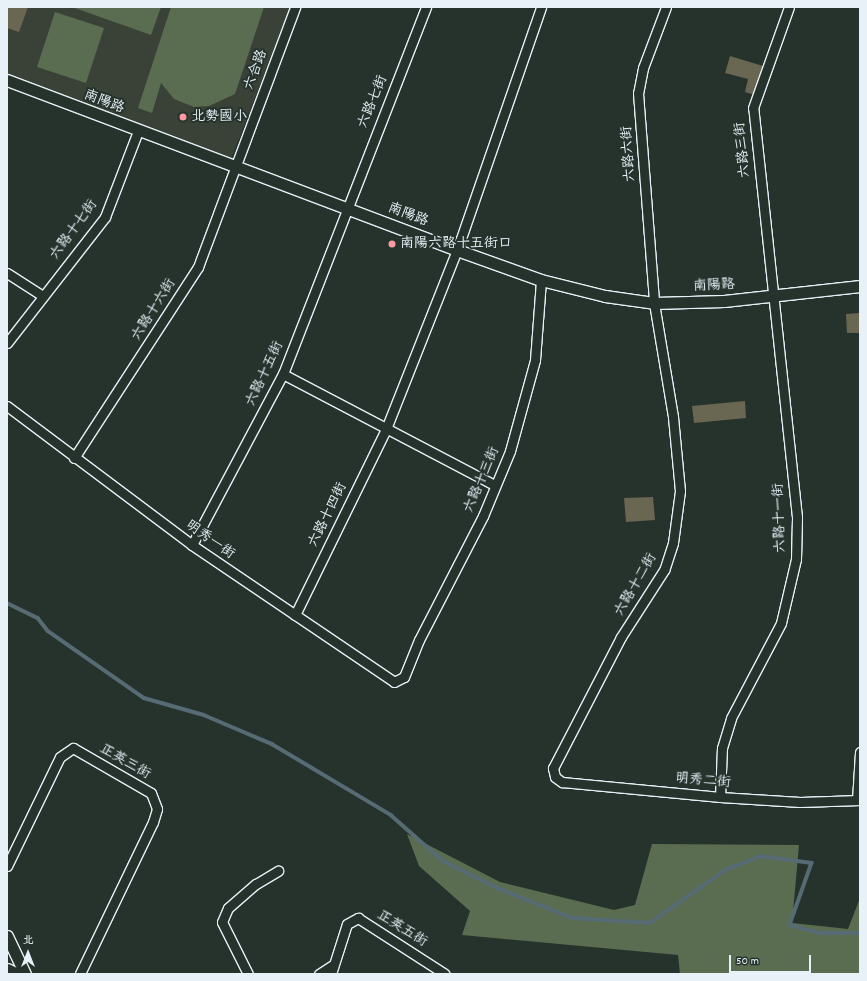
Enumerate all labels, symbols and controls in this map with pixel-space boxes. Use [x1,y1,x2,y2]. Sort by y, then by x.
street label: 六合路 [241,47,271,93]
street label: 六路七街 [355,73,391,131]
street label: 南陽路 [81,87,127,117]
place label: 北勢國小 [191,109,247,125]
marker: 北勢國小 [178,112,188,122]
street label: 六路三街 [732,121,754,179]
street label: 六路六街 [619,125,639,183]
street label: 六路十七街 [47,197,101,263]
street label: 南陽路 [385,200,431,230]
place label: 南陽六路十五街口 [400,236,512,252]
marker: 南陽六路十五街口 [387,239,397,249]
street label: 六路十六街 [128,276,180,344]
street label: 南陽路 [693,277,735,295]
street label: 六路十五街 [243,339,287,409]
street label: 六路十三街 [461,445,503,515]
street label: 六路十四街 [305,480,351,550]
street label: 六路十一街 [770,483,790,553]
street label: 明秀一街 [182,517,238,563]
street label: 六路十二街 [611,550,661,620]
street label: 正英三街 [97,741,153,783]
street label: 明秀二街 [674,770,732,792]
street label: 正英五街 [374,907,430,951]
north arrow [8,933,48,973]
text: 北 [23,933,34,949]
scale bar [731,947,813,973]
text: 50 m [736,953,759,970]

